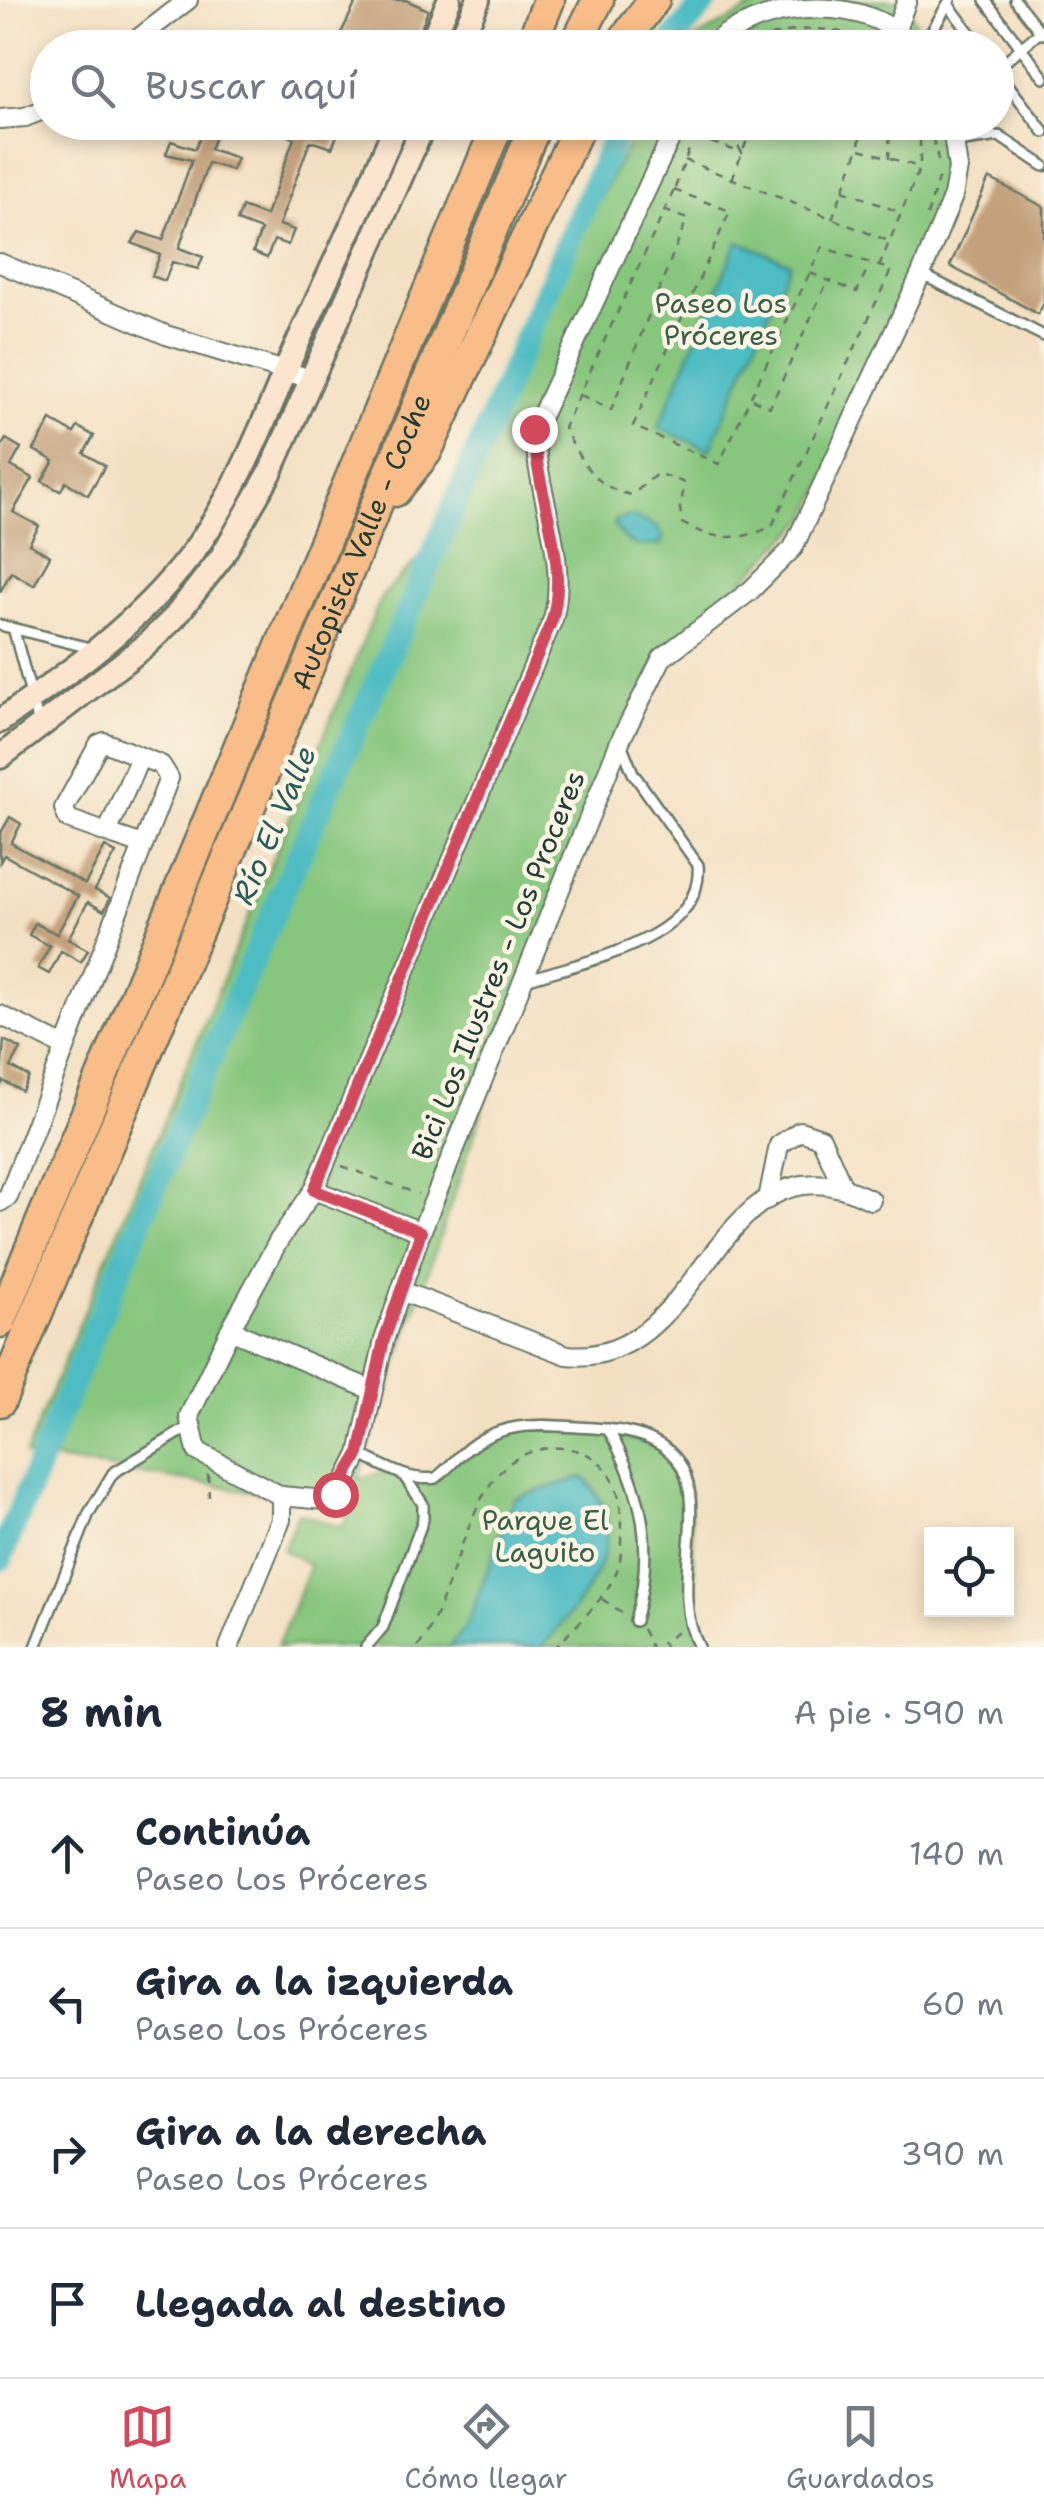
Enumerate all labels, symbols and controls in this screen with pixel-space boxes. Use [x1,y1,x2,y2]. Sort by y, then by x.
search box [30,30,1014,140]
icon: search [65,58,120,113]
text: Buscar aquí [145,60,358,111]
park label: Paseo Los Próceres [655,284,787,354]
street label: Autopista Valle - Coche [282,388,440,696]
route end [512,407,558,453]
water label: Río El Valle [222,739,326,911]
street label: Bici Los Ilustres - Los Proceres [402,765,594,1165]
route start [313,1472,359,1518]
park label: Parque El Laguito [482,1501,609,1571]
map controls [924,1527,1014,1617]
button: locate [924,1527,1014,1617]
text: 8 min [40,1684,162,1740]
text: A pie · 590 m [794,1691,1004,1734]
text: Continúa [135,1806,310,1857]
icon: ahead [40,1826,95,1881]
text: 140 m [909,1832,1004,1875]
text: Paseo Los Próceres [135,1857,428,1900]
text: Gira a la izquierda [135,1956,513,2007]
icon: left [40,1976,95,2031]
text: 60 m [922,1982,1004,2025]
text: Paseo Los Próceres [135,2007,428,2050]
text: Gira a la derecha [135,2106,487,2157]
icon: right [40,2126,95,2181]
text: 390 m [901,2132,1004,2175]
text: Paseo Los Próceres [135,2157,428,2200]
icon: arrive [40,2276,95,2331]
text: Llegada al destino [135,2278,506,2329]
tab: Mapa [109,2399,186,2497]
tab: Cómo llegar [405,2399,568,2497]
tab: Guardados [786,2399,935,2497]

